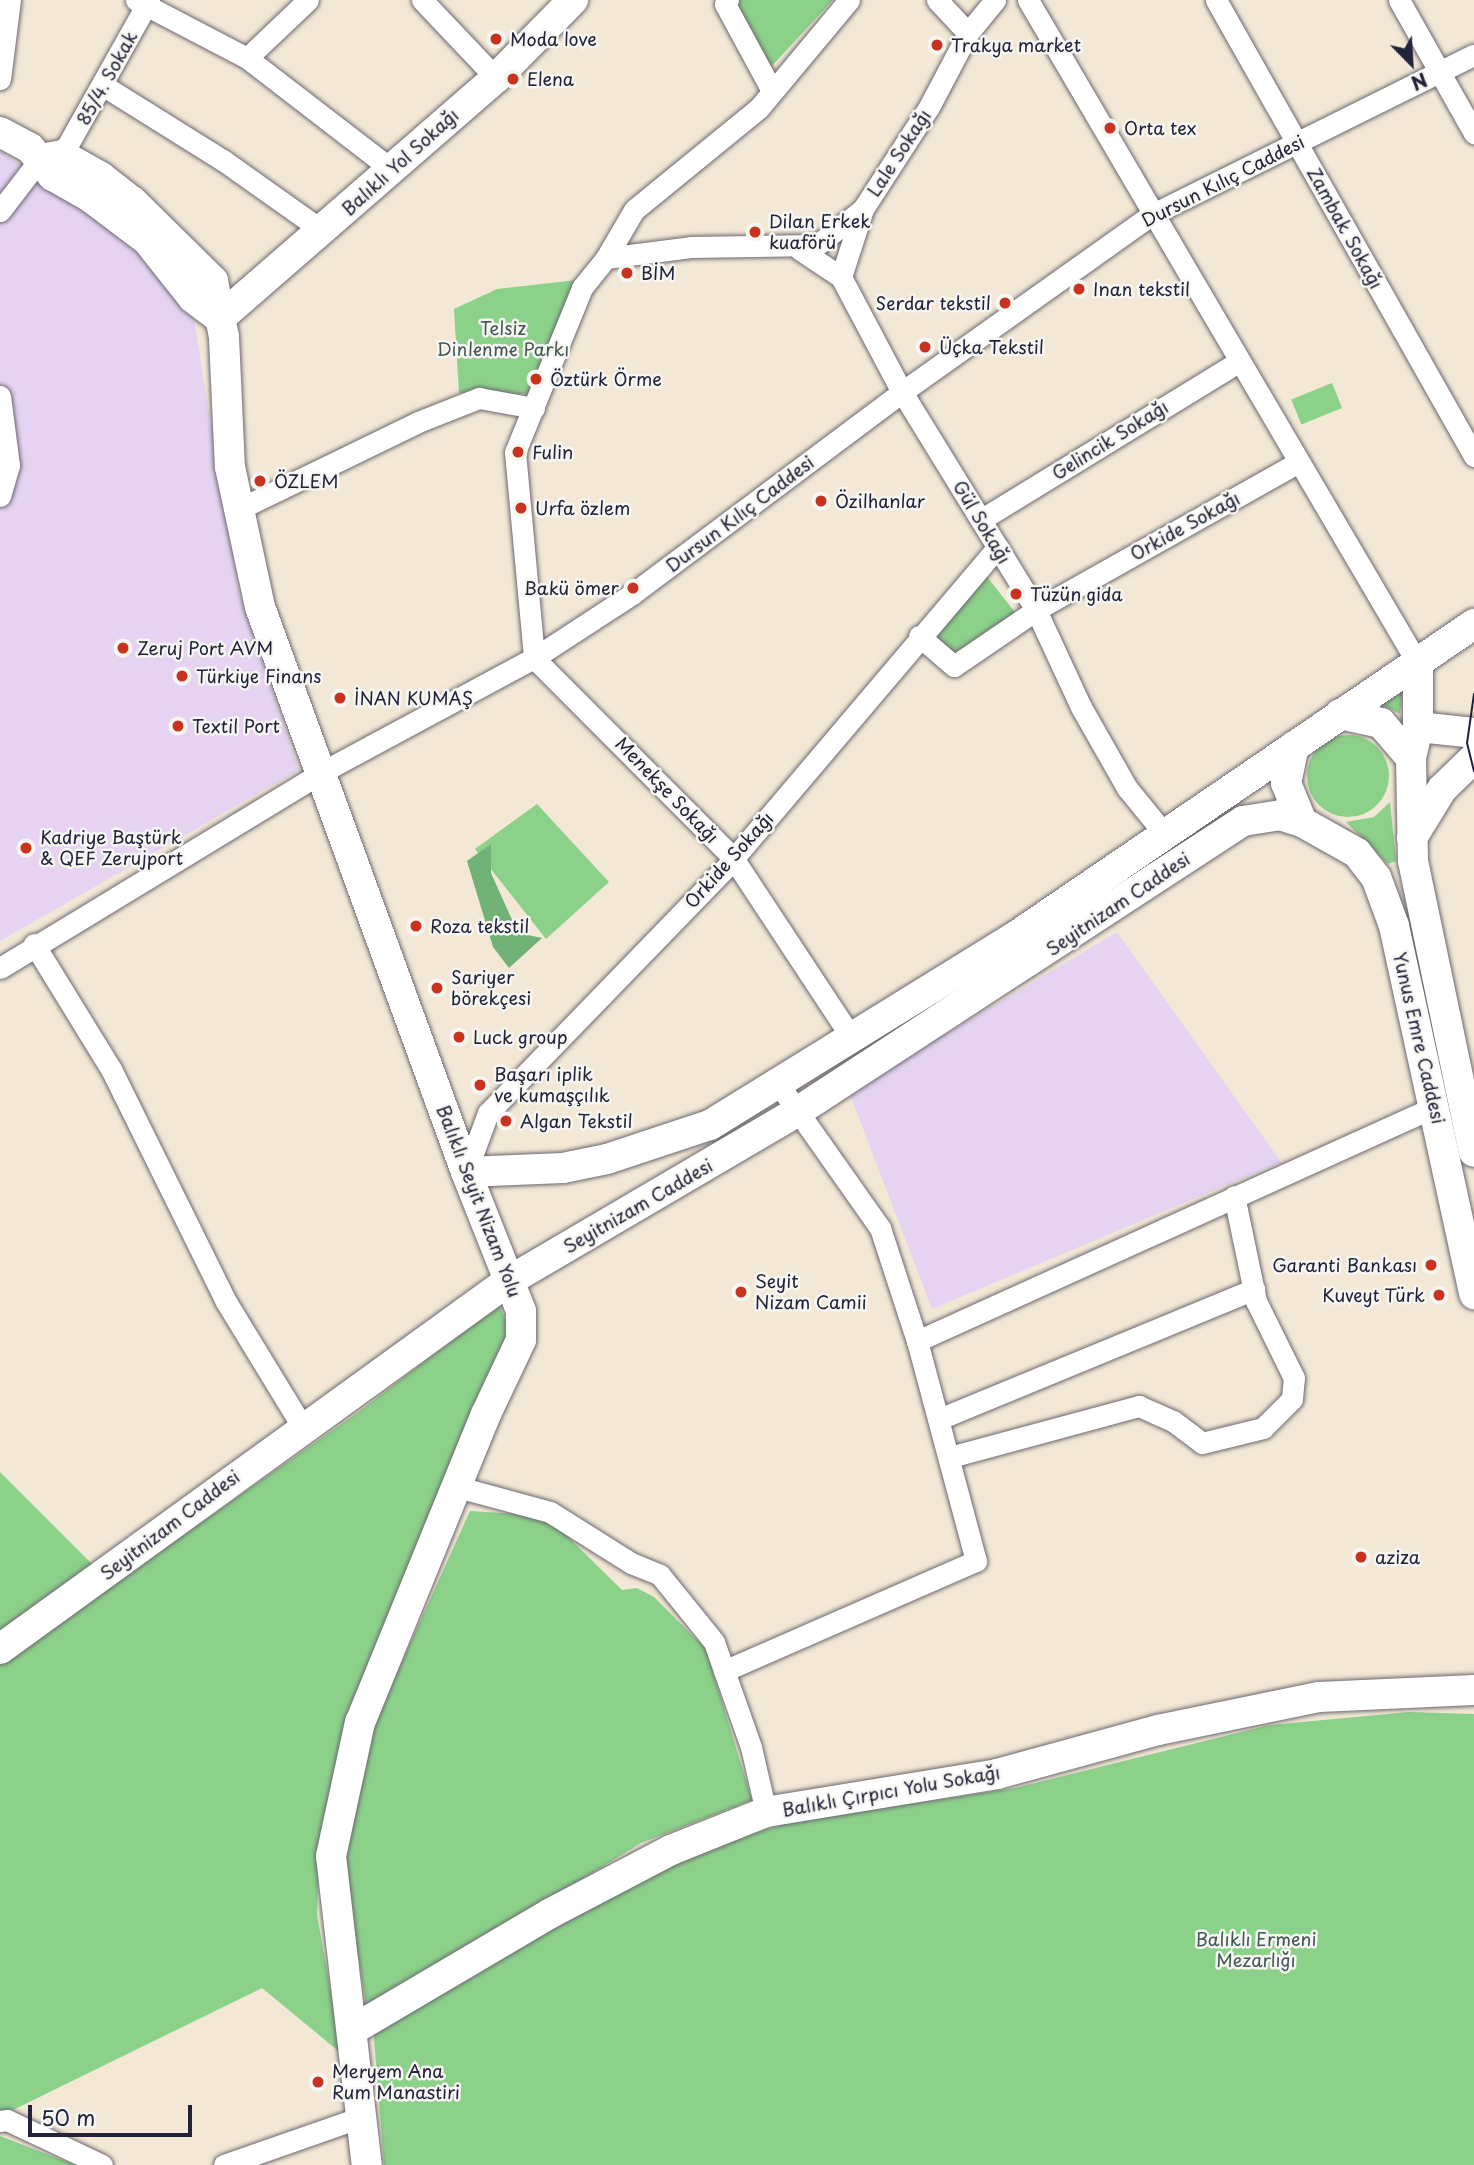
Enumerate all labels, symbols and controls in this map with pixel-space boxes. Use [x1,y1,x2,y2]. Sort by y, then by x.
street label: 85/4. Sokak [72,27,142,129]
place label: Moda love [510,28,597,50]
north arrow [1376,28,1446,98]
marker: Moda love [488,31,504,47]
place label: Trakya market [951,34,1082,56]
marker: Trakya market [929,37,945,53]
text: N [1407,66,1432,98]
place label: Elena [527,68,574,90]
marker: Elena [505,71,521,87]
street label: Balıklı Yol Sokağı [337,104,463,220]
street label: Lale Sokağı [863,105,935,201]
place label: Orta tex [1124,117,1197,139]
marker: Orta tex [1102,120,1118,136]
street label: Dursun Kılıç Caddesi [1138,131,1308,231]
street label: Zambak Sokağı [1303,163,1387,293]
place label: Dilan Erkek kuaförü [769,211,870,254]
marker: Dilan Erkek kuaförü [747,224,763,240]
place label: BİM [641,262,675,284]
marker: BİM [619,265,635,281]
place label: Inan tekstil [1093,278,1189,300]
marker: Inan tekstil [1071,281,1087,297]
place label: Serdar tekstil [876,292,991,314]
marker: Serdar tekstil [997,295,1013,311]
park label: Telsiz Dinlenme Parkı [436,318,570,360]
place label: Üçka Tekstil [939,336,1043,358]
marker: Üçka Tekstil [917,339,933,355]
place label: Öztürk Örme [550,368,664,390]
marker: Öztürk Örme [528,371,544,387]
street label: Gelincik Sokağı [1048,396,1172,484]
place label: Fulin [532,441,573,463]
marker: Fulin [510,444,526,460]
street label: Dursun Kılıç Caddesi [662,452,818,576]
place label: ÖZLEM [274,470,338,492]
marker: ÖZLEM [252,473,268,489]
street label: Gül Sokağı [949,476,1015,568]
street label: Orkide Sokağı [1127,487,1243,565]
place label: Özilhanlar [835,490,925,512]
marker: Özilhanlar [813,493,829,509]
place label: Urfa özlem [535,497,631,519]
marker: Urfa özlem [513,500,529,516]
place label: Bakü ömer [523,577,619,599]
marker: Bakü ömer [625,580,641,596]
place label: Tüzün gida [1030,583,1123,605]
marker: Tüzün gida [1008,586,1024,602]
place label: Zeruj Port AVM [137,637,273,659]
marker: Zeruj Port AVM [115,640,131,656]
place label: Türkiye Finans [196,665,321,687]
marker: Türkiye Finans [174,668,190,684]
place label: İNAN KUMAŞ [354,687,474,709]
marker: İNAN KUMAŞ [332,690,348,706]
place label: Textil Port [192,715,280,737]
marker: Textil Port [170,718,186,734]
street label: Menekşe Sokağı [611,732,723,848]
street label: Orkide Sokağı [680,808,778,912]
place label: Kadriye Baştürk & QEF Zerujport [40,827,184,870]
marker: Kadriye Baştürk & QEF Zerujport [18,840,34,856]
street label: Seyitnizam Caddesi [1042,848,1194,960]
place label: Roza tekstil [430,915,529,937]
marker: Roza tekstil [408,918,424,934]
street label: Yunus Emre Caddesi [1389,950,1449,1126]
place label: Sariyer börekçesi [451,967,531,1010]
marker: Sariyer börekçesi [429,980,445,996]
place label: Luck group [473,1026,568,1048]
marker: Luck group [451,1029,467,1045]
place label: Başarı iplik ve kumaşçılık [494,1064,610,1106]
marker: Başarı iplik ve kumaşçılık [472,1077,488,1093]
street label: Balıklı Seyit Nizam Yolu [432,1101,526,1301]
place label: Algan Tekstil [520,1110,631,1132]
marker: Algan Tekstil [498,1113,514,1129]
street label: Seyitnizam Caddesi [559,1154,717,1258]
place label: Garanti Bankası [1273,1254,1417,1276]
marker: Garanti Bankası [1423,1257,1439,1273]
place label: Seyit Nizam Camii [755,1271,867,1314]
marker: Seyit Nizam Camii [733,1284,749,1300]
place label: Kuveyt Türk [1321,1284,1425,1306]
marker: Kuveyt Türk [1431,1287,1447,1303]
street label: Seyitnizam Caddesi [96,1466,244,1584]
place label: aziza [1375,1546,1420,1568]
marker: aziza [1353,1549,1369,1565]
street label: Balıklı Çırpıcı Yolu Sokağı [780,1761,1002,1821]
park label: Balıklı Ermeni Mezarlığı [1195,1929,1317,1972]
place label: Meryem Ana Rum Manastiri [332,2061,462,2104]
marker: Meryem Ana Rum Manastiri [310,2074,326,2090]
scale bar [32,2092,196,2136]
text: 50 m [41,2101,95,2133]

